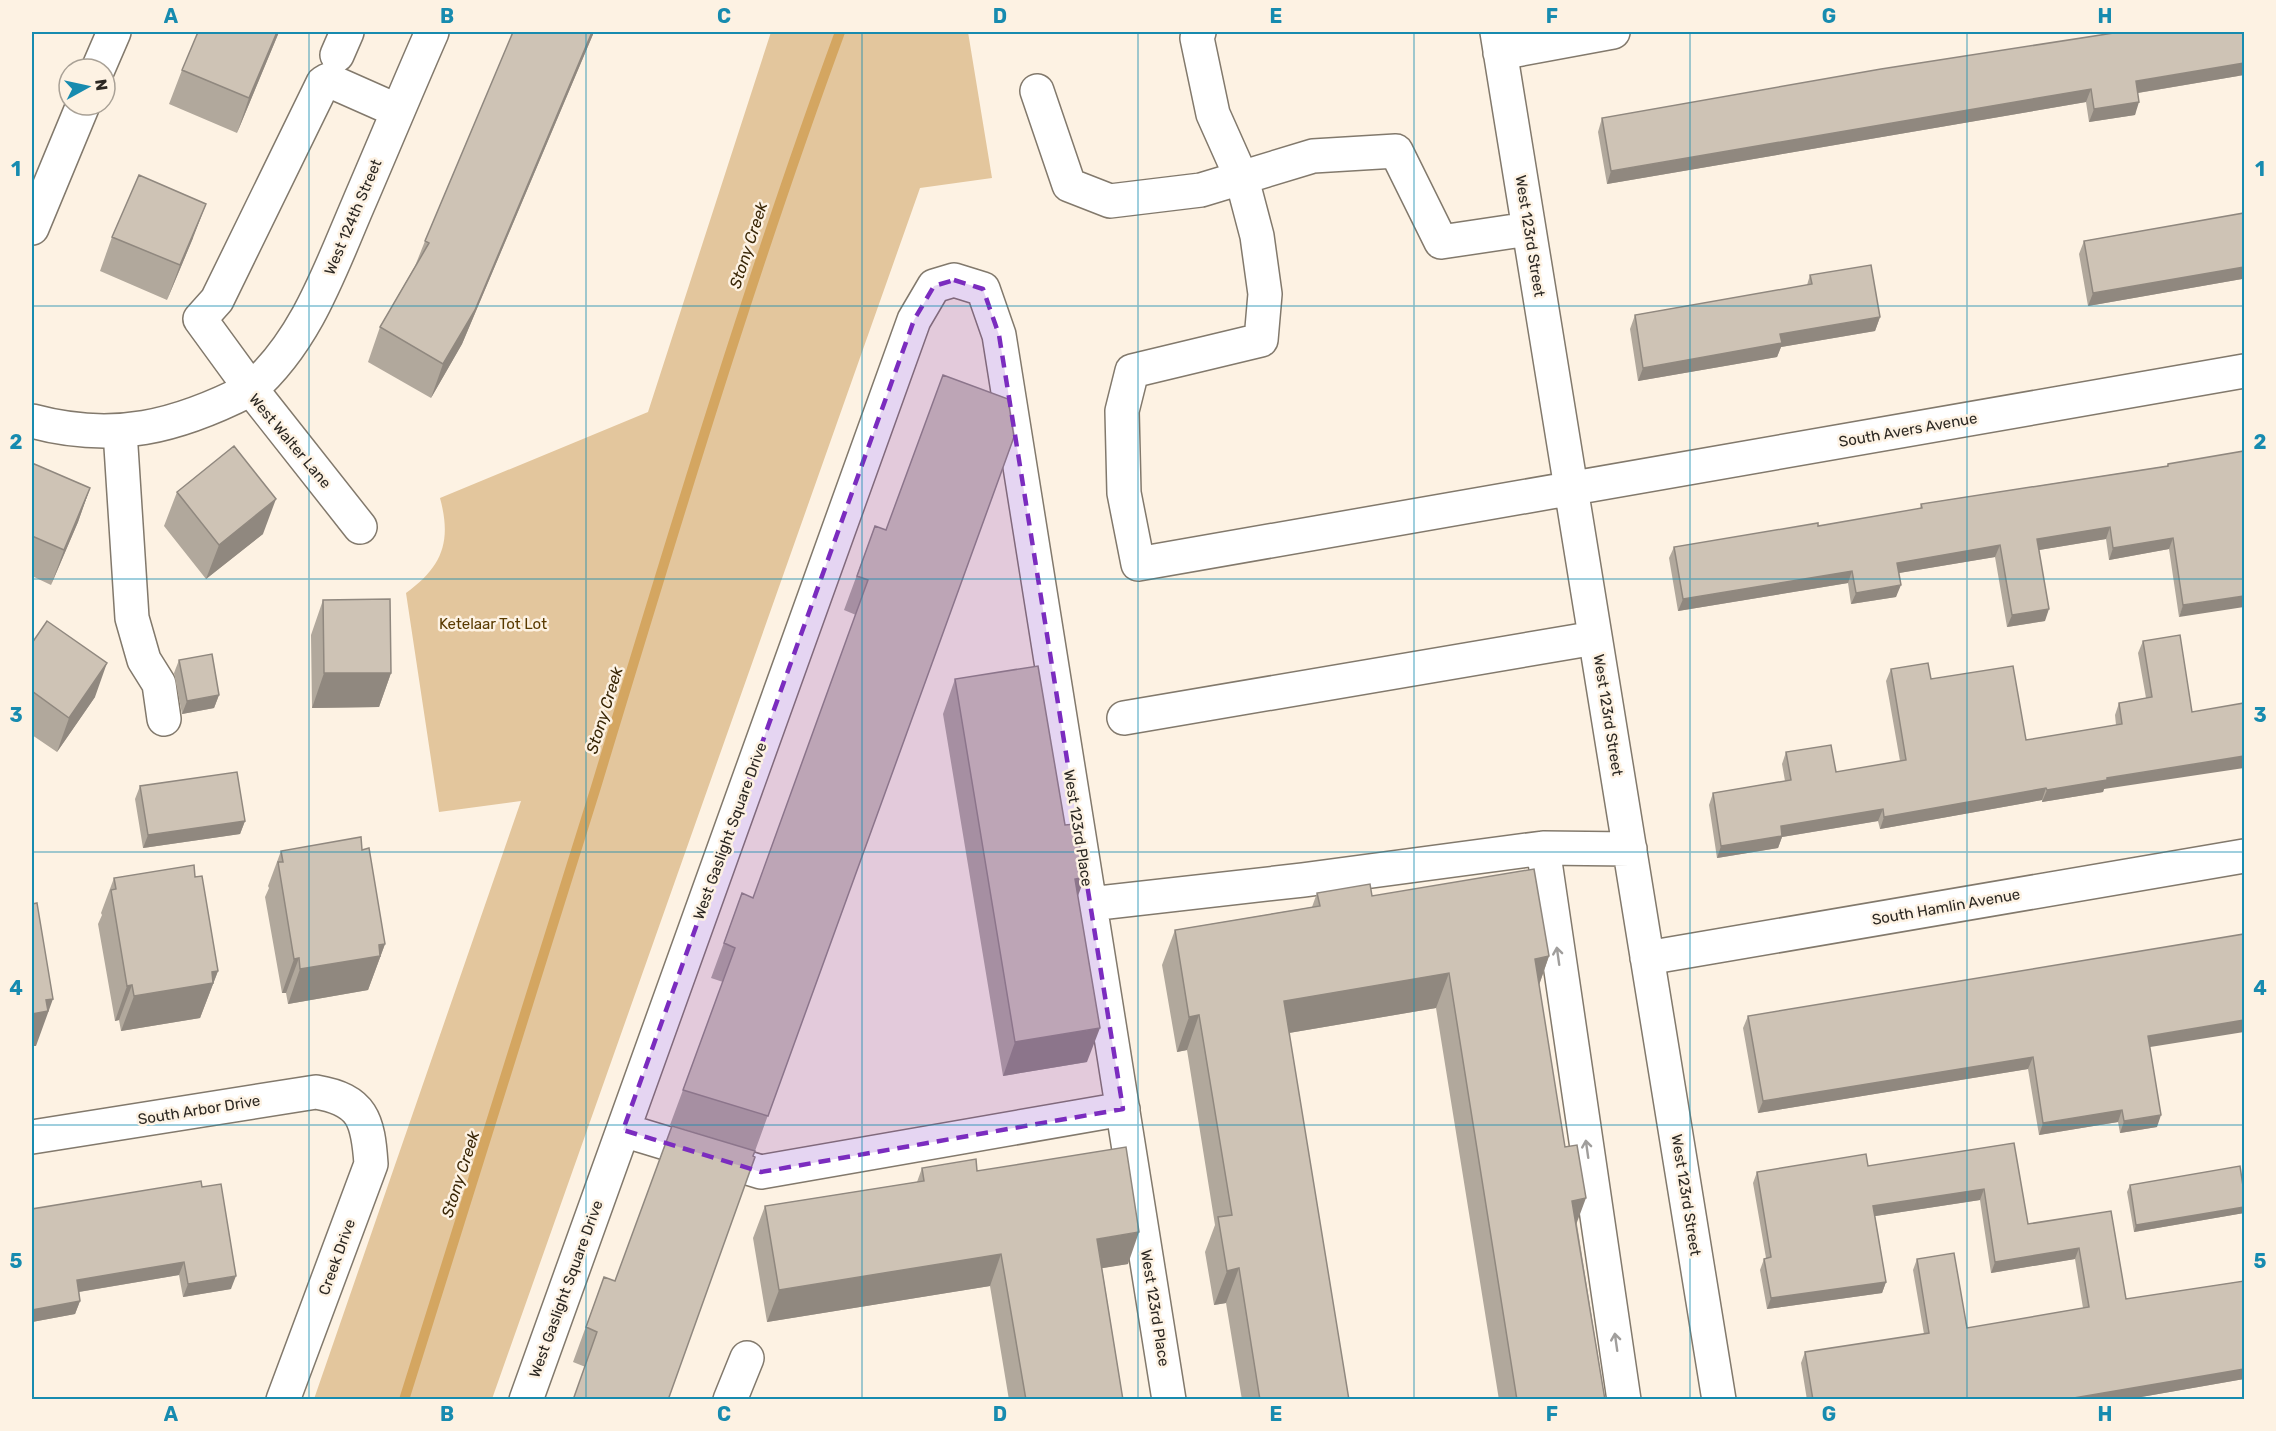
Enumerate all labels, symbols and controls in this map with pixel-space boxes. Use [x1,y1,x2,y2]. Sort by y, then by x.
text: A [164,4,179,28]
text: B [440,4,454,28]
text: C [717,4,731,28]
text: D [993,4,1007,28]
text: E [1270,4,1282,28]
text: F [1546,4,1558,28]
text: G [1822,4,1836,28]
text: H [2098,4,2112,28]
north arrow [57,57,117,117]
text: N [91,78,112,92]
street label: West 124th Street [321,156,386,277]
text: 1 [11,157,21,181]
text: 1 [2255,157,2265,181]
street label: West 123rd Street [1511,174,1549,298]
water label: Stony Creek [726,199,772,291]
street label: West Walter Lane [245,390,335,492]
street label: South Avers Avenue [1837,409,1979,451]
text: 2 [10,430,23,454]
text: 2 [2254,430,2267,454]
park label: Ketelaar Tot Lot [439,615,547,633]
street label: West 123rd Street [1589,653,1627,777]
water label: Stony Creek [582,664,627,756]
text: 3 [9,703,23,727]
text: 3 [2253,703,2267,727]
street label: West Gaslight Square Drive [689,740,771,922]
street label: West 123rd Place [1060,768,1096,888]
street label: South Hamlin Avenue [1870,885,2022,929]
one-way arrow [1553,946,1564,966]
text: 4 [9,976,23,1000]
text: 4 [2253,976,2267,1000]
street label: South Arbor Drive [137,1091,261,1129]
water label: Stony Creek [438,1128,484,1220]
street label: West 123rd Street [1667,1133,1705,1257]
one-way arrow [1582,1139,1593,1159]
street label: West Gaslight Square Drive [525,1198,607,1380]
street label: Creek Drive [315,1216,359,1298]
street label: West 123rd Place [1137,1248,1173,1368]
text: 5 [10,1249,23,1273]
text: 5 [2254,1249,2267,1273]
one-way arrow [1610,1332,1621,1352]
text: A [164,1402,179,1426]
text: B [440,1402,454,1426]
text: C [717,1402,731,1426]
text: D [993,1402,1007,1426]
text: E [1270,1402,1282,1426]
text: F [1546,1402,1558,1426]
text: G [1822,1402,1836,1426]
text: H [2098,1402,2112,1426]

